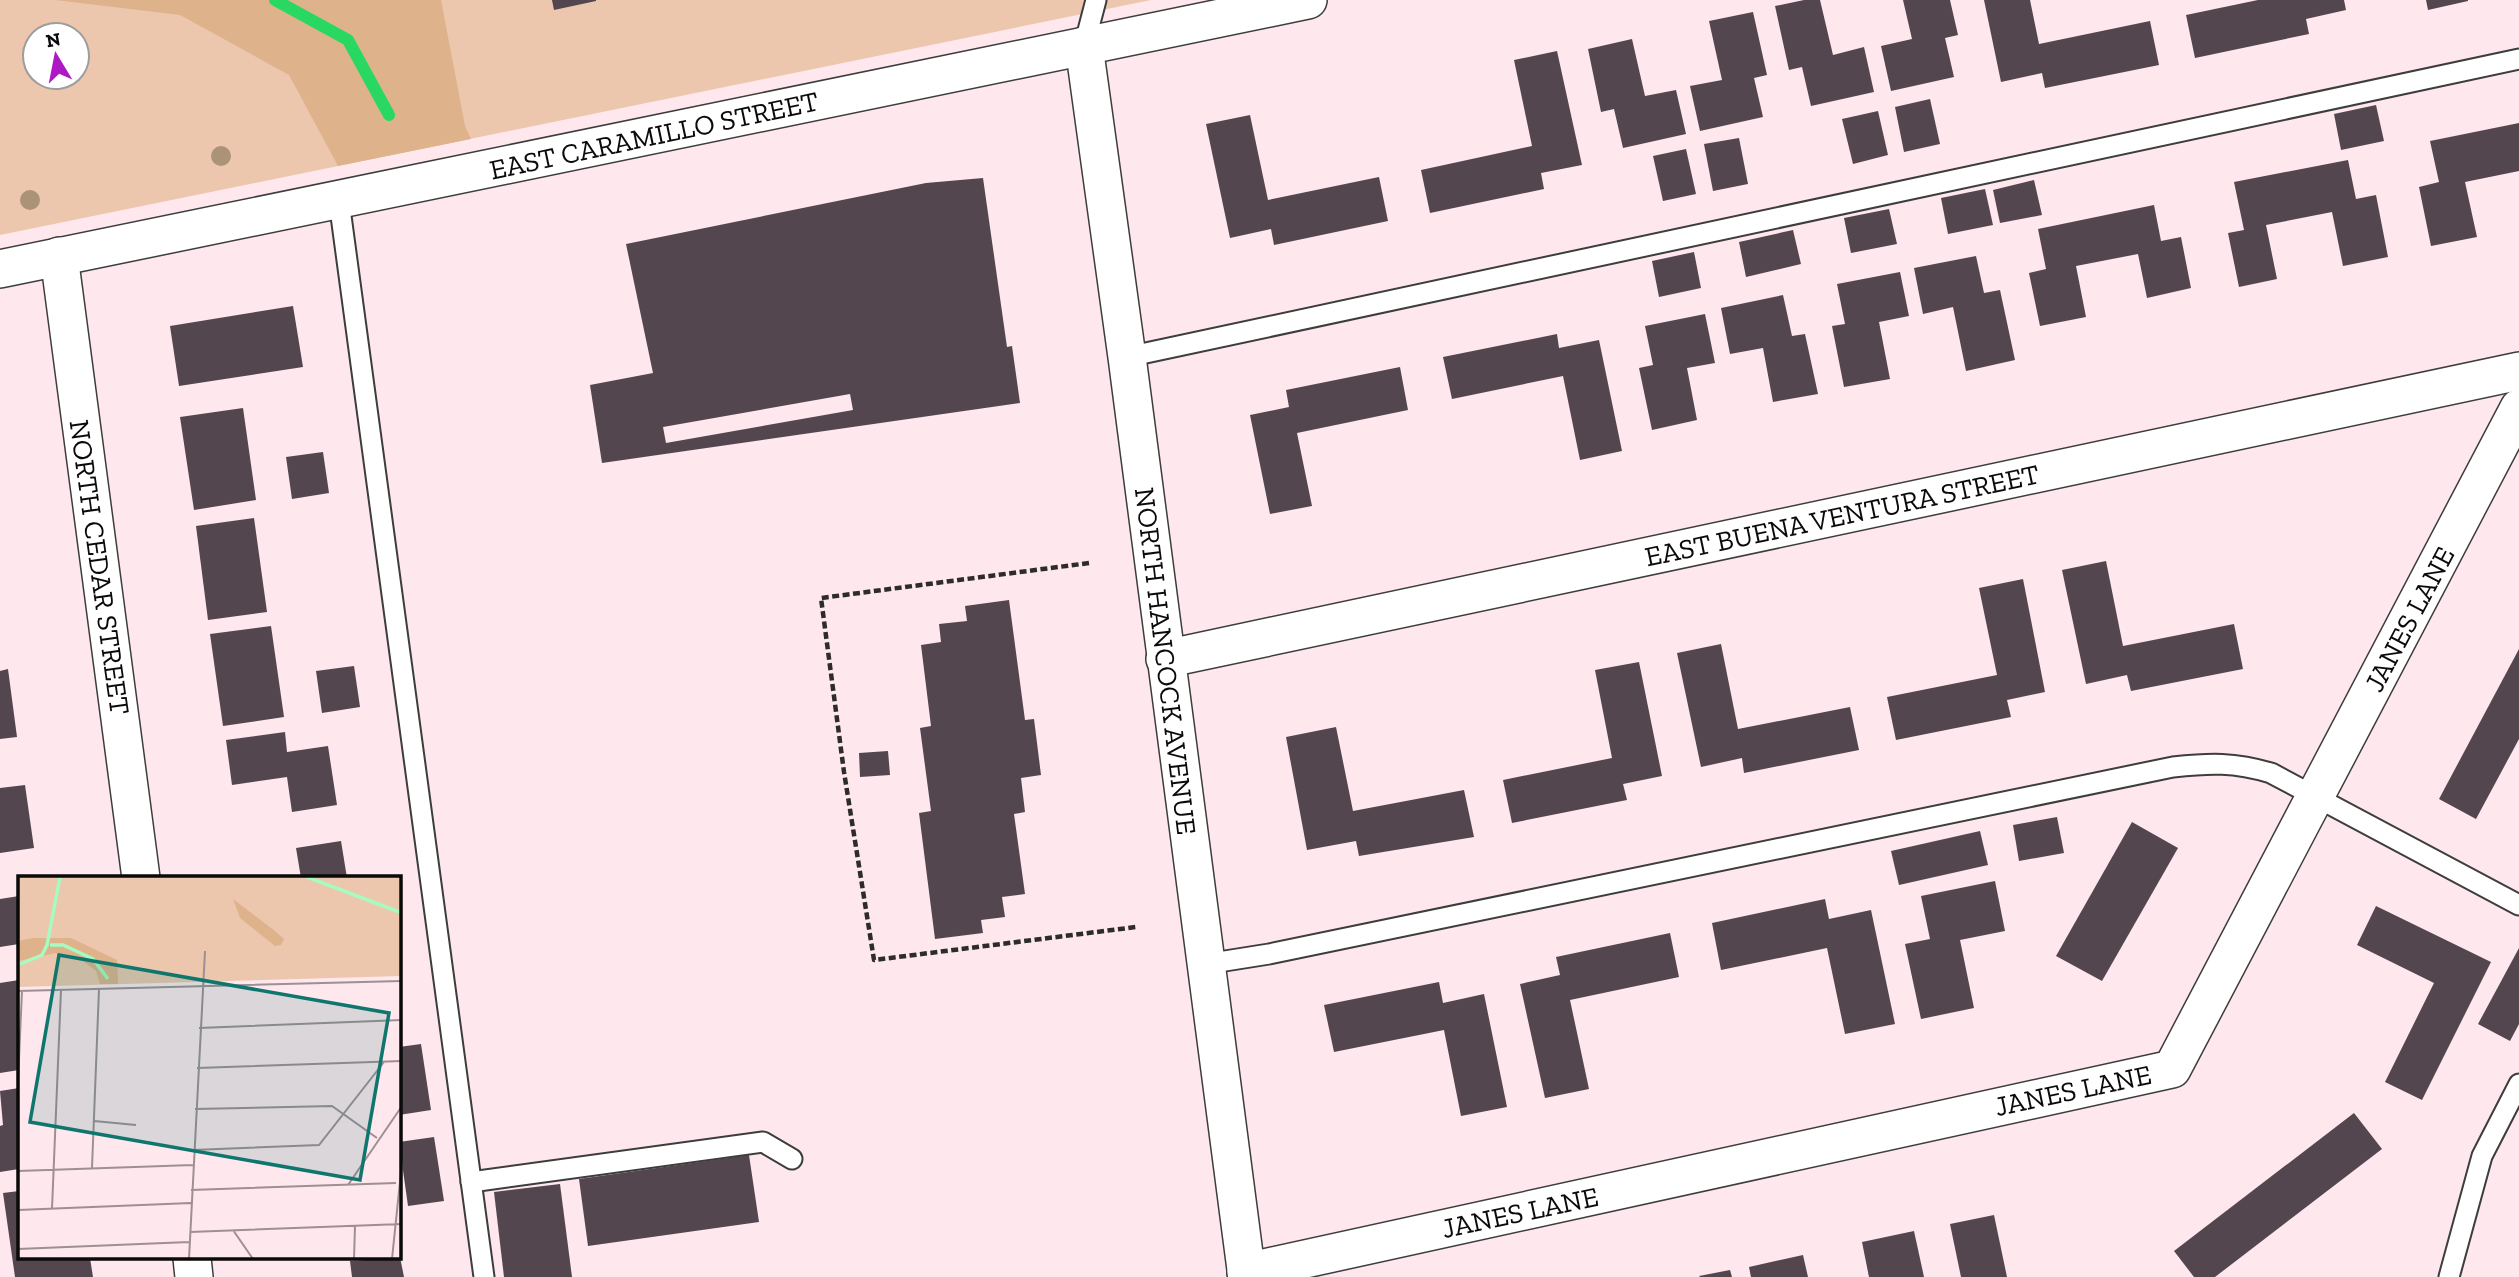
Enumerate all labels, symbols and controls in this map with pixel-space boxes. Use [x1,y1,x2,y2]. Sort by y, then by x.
north arrow [21,21,91,91]
text: N [44,27,62,52]
street label: EAST CARAMILLO STREET [487,84,821,186]
street label: NORTH CEDAR STREET [62,418,137,717]
street label: EAST BUENA VENTURA STREET [1642,458,2042,573]
street label: NORTH HANCOCK AVENUE [1128,485,1203,837]
street label: JANES LANE [2358,541,2461,697]
inset map [18,876,401,1260]
street label: JANES LANE [1992,1058,2154,1123]
street label: JANES LANE [1439,1180,1601,1245]

